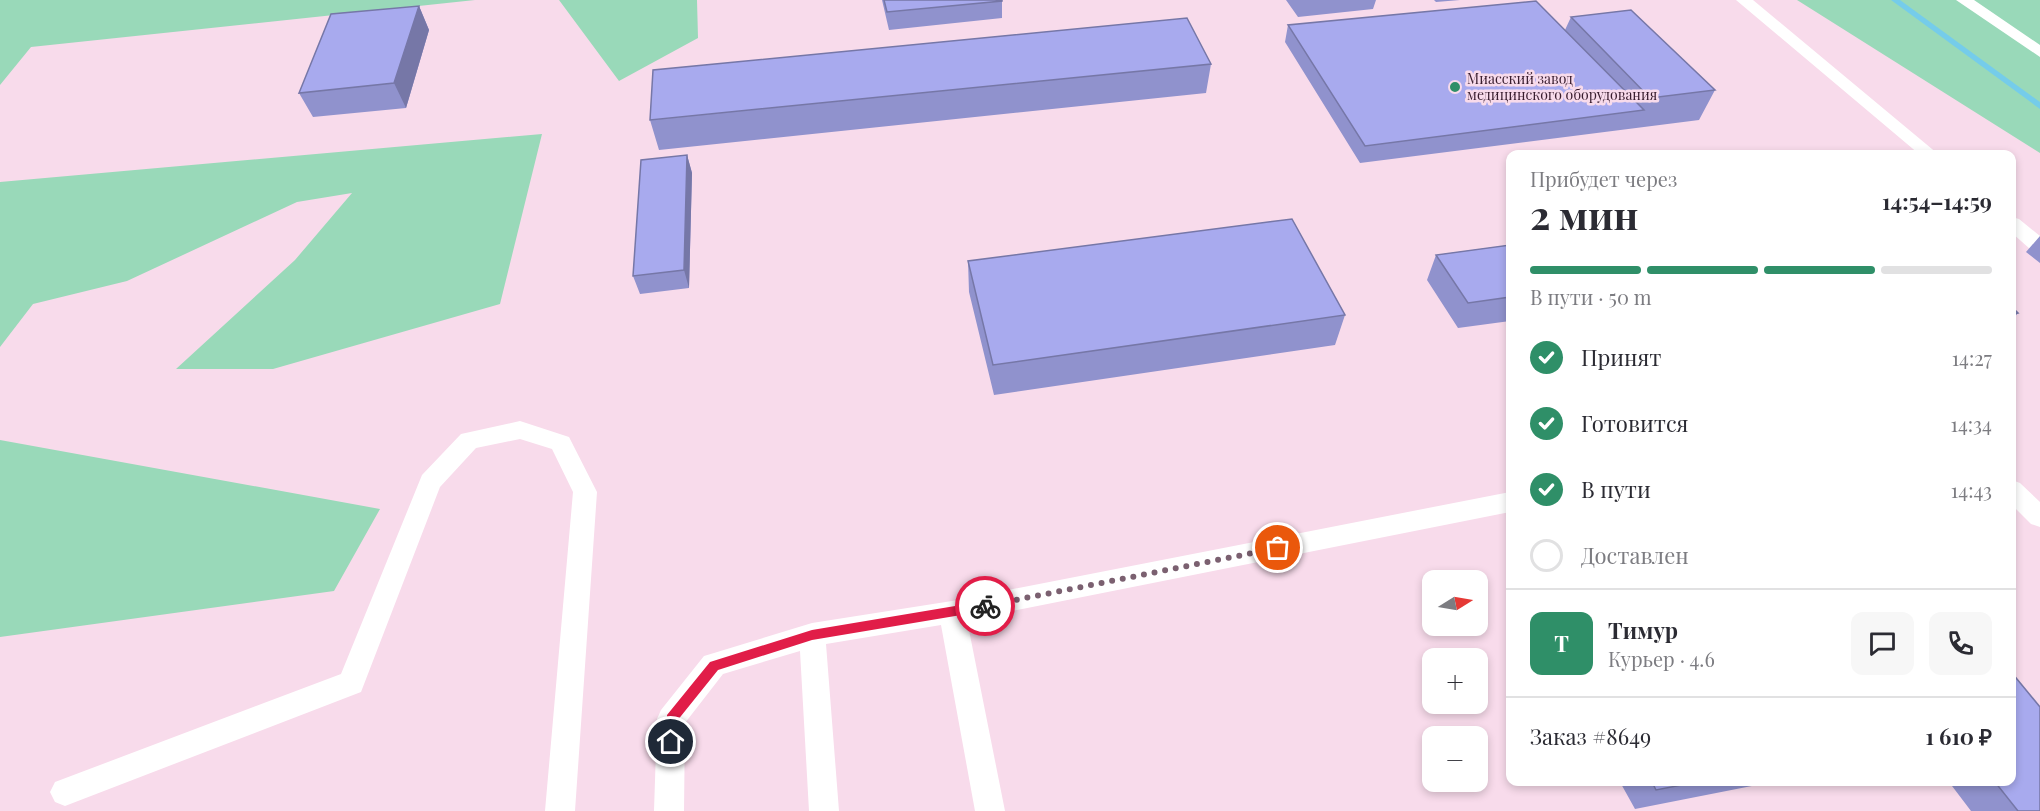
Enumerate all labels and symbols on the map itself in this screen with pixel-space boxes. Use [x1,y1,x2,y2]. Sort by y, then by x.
place label: Миасский завод медицинского оборудования [1467,69,1658,104]
marker: Миасский завод медицинского оборудования [1448,80,1462,94]
pin [1252,522,1303,573]
north arrow [1422,570,1488,636]
courier [955,576,1015,636]
pin [645,716,696,767]

